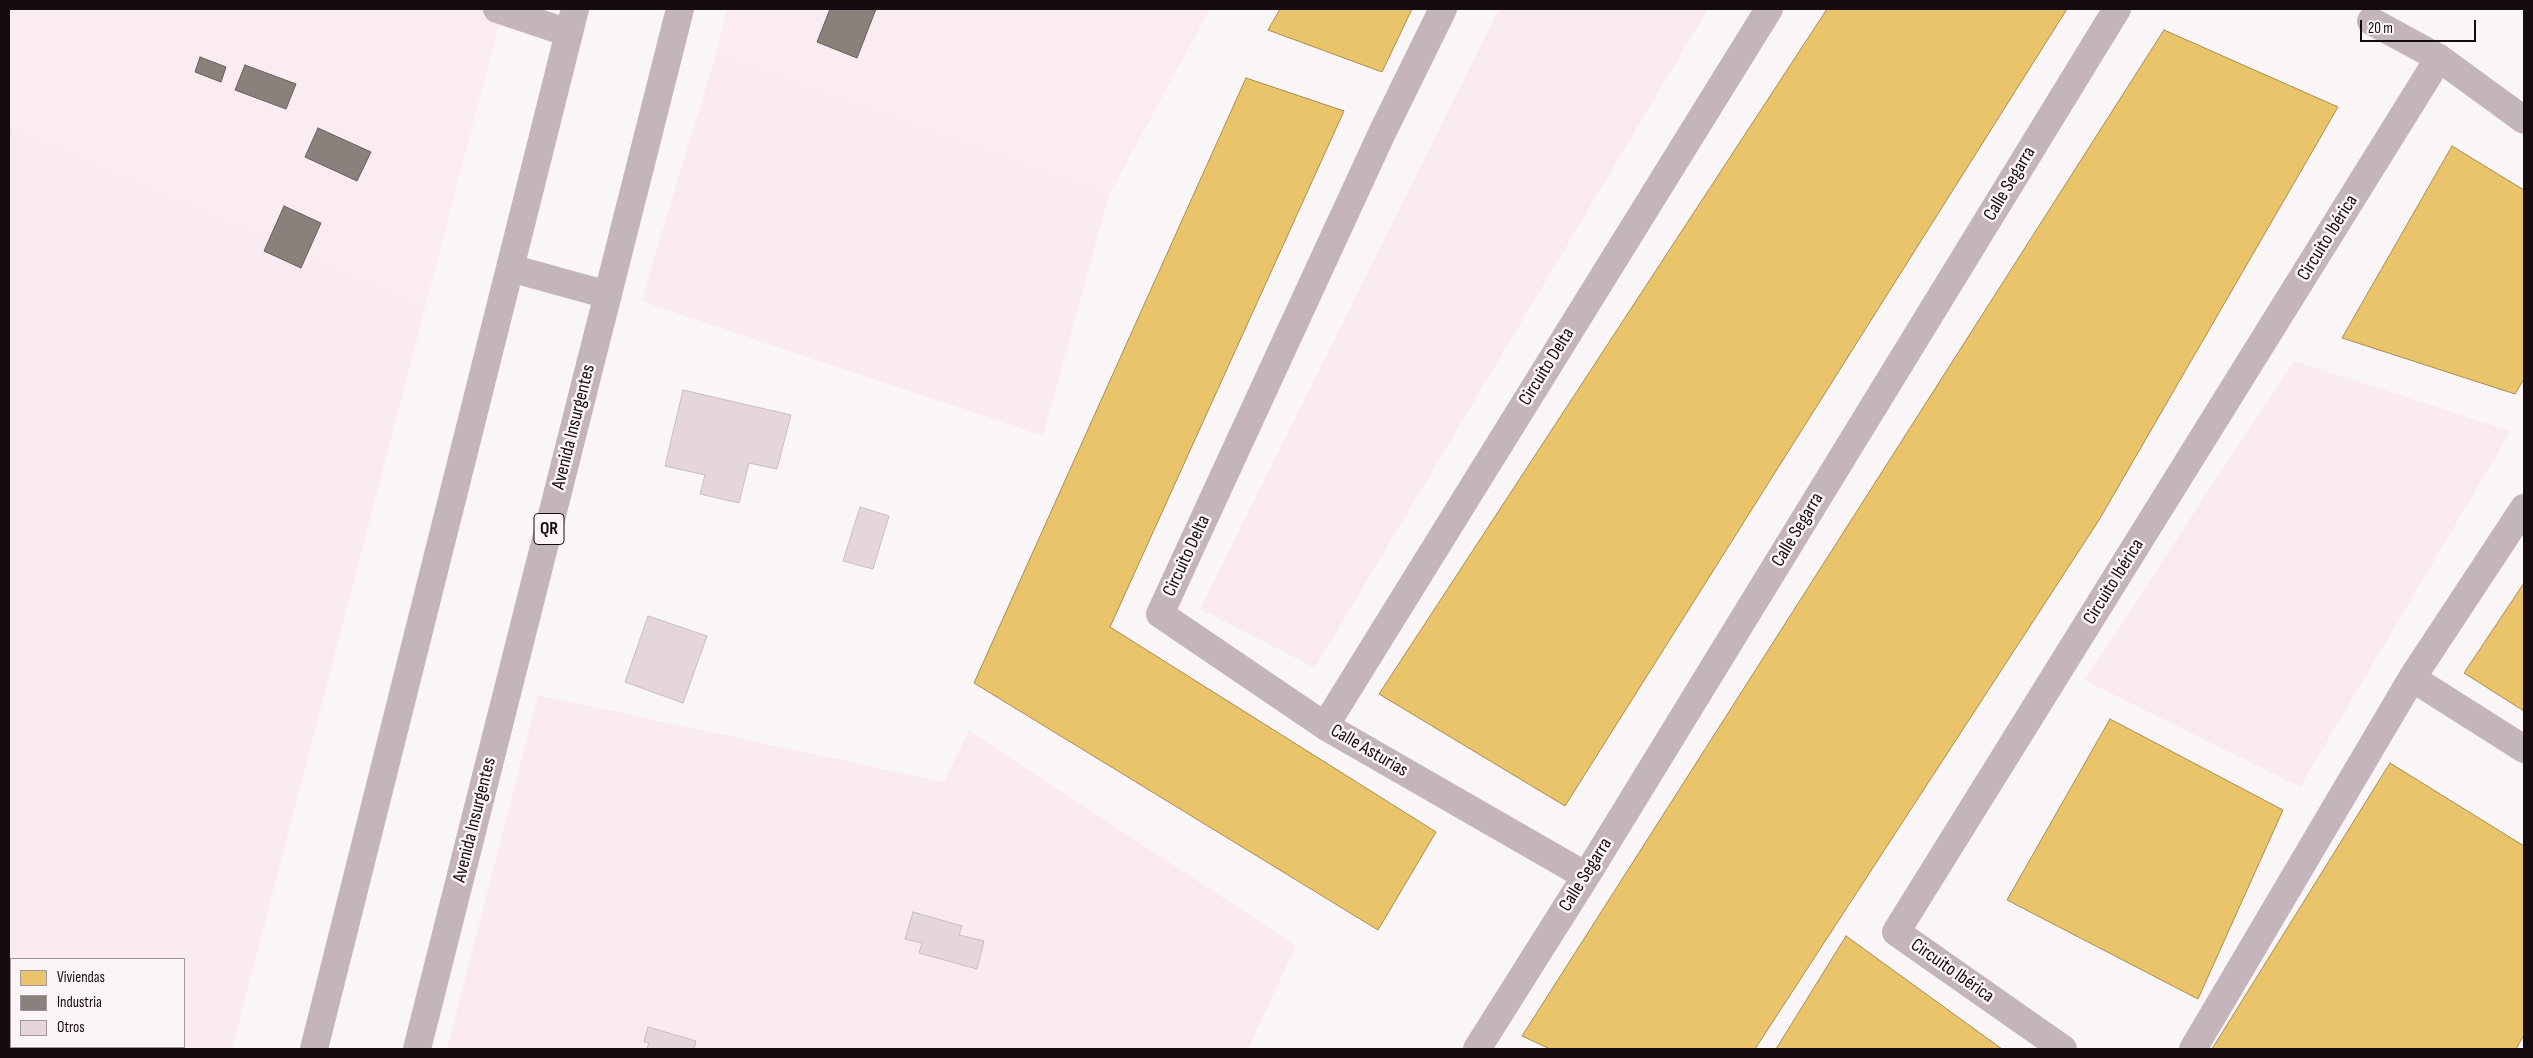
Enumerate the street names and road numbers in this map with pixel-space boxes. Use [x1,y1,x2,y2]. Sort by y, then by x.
street label: Calle Segarra [1979,143,2041,225]
street label: Circuito Ibérica [2293,191,2363,285]
street label: Circuito Delta [1514,324,1580,410]
street label: Avenida Insurgentes [547,362,601,492]
street label: Calle Segarra [1767,489,1829,571]
street label: Circuito Delta [1158,512,1216,600]
road number: QR [534,514,564,544]
street label: Circuito Ibérica [2079,535,2149,629]
street label: Calle Asturias [1326,720,1412,782]
street label: Avenida Insurgentes [448,755,502,885]
street label: Calle Segarra [1555,834,1617,916]
street label: Circuito Ibérica [1906,934,1998,1008]

